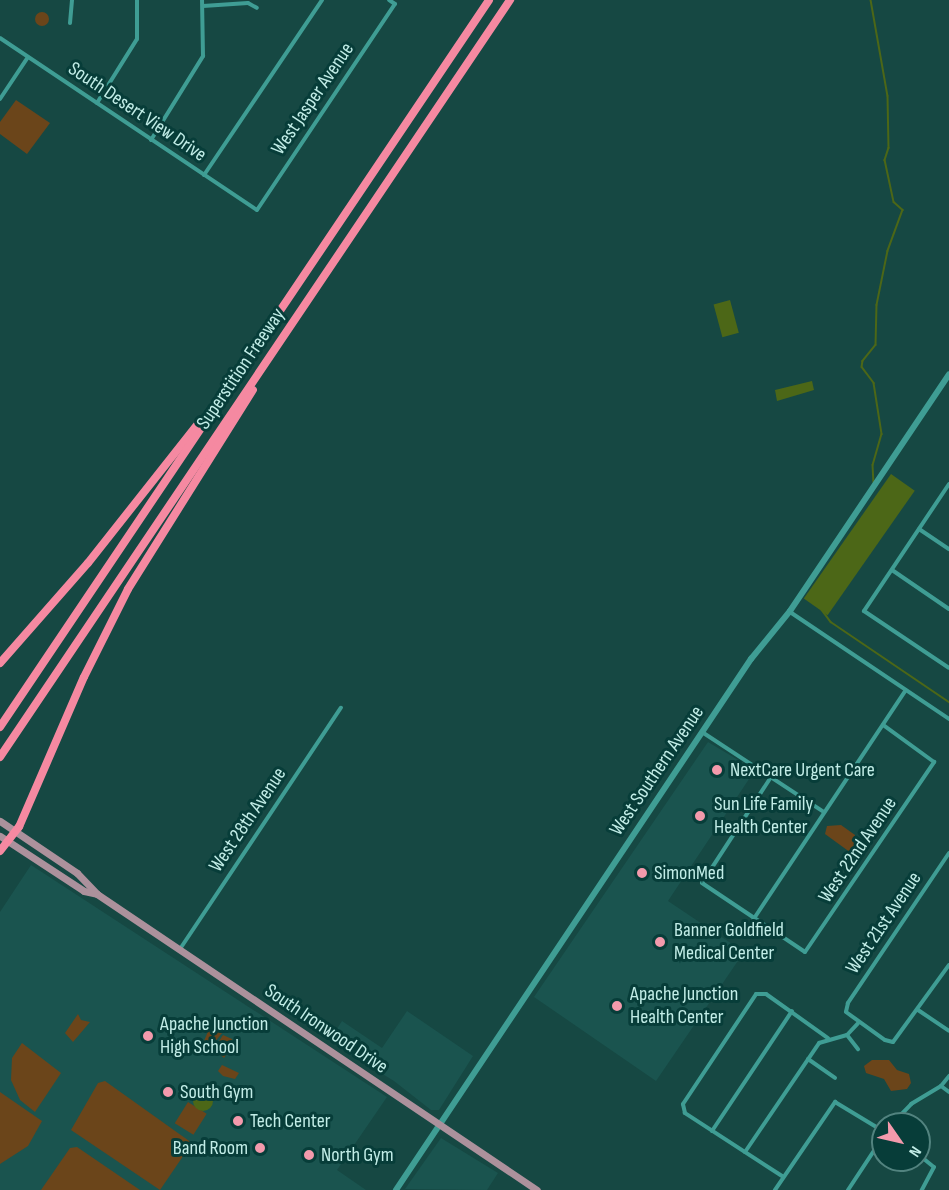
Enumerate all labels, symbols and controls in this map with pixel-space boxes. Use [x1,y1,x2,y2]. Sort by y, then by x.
street label: West Jasper Avenue [267,38,359,160]
street label: South Desert View Drive [63,57,211,167]
street label: Superstition Freeway [192,304,290,434]
street label: West Southern Avenue [605,701,709,841]
place label: NextCare Urgent Care [730,758,875,782]
marker: NextCare Urgent Care [708,761,726,779]
street label: West 28th Avenue [204,763,292,877]
place label: Sun Life Family Health Center [714,792,813,839]
street label: West 22nd Avenue [814,792,902,908]
marker: Sun Life Family Health Center [691,807,709,825]
place label: SimonMed [654,861,724,885]
marker: SimonMed [635,866,649,880]
street label: West 21st Avenue [841,867,927,979]
place label: Banner Goldfield Medical Center [674,918,784,965]
marker: Banner Goldfield Medical Center [651,933,669,951]
street label: South Ironwood Drive [260,979,392,1079]
place label: Apache Junction Health Center [630,982,738,1029]
marker: Apache Junction Health Center [608,997,626,1015]
place label: Apache Junction High School [160,1012,268,1059]
marker: Apache Junction High School [141,1029,155,1043]
place label: South Gym [180,1080,253,1104]
marker: South Gym [161,1085,175,1099]
place label: Tech Center [250,1109,331,1133]
north arrow [871,1112,931,1172]
marker: Tech Center [231,1114,245,1128]
place label: Band Room [173,1136,248,1160]
marker: Band Room [253,1141,267,1155]
text: N [904,1142,925,1160]
place label: North Gym [321,1143,394,1167]
marker: North Gym [302,1148,316,1162]

